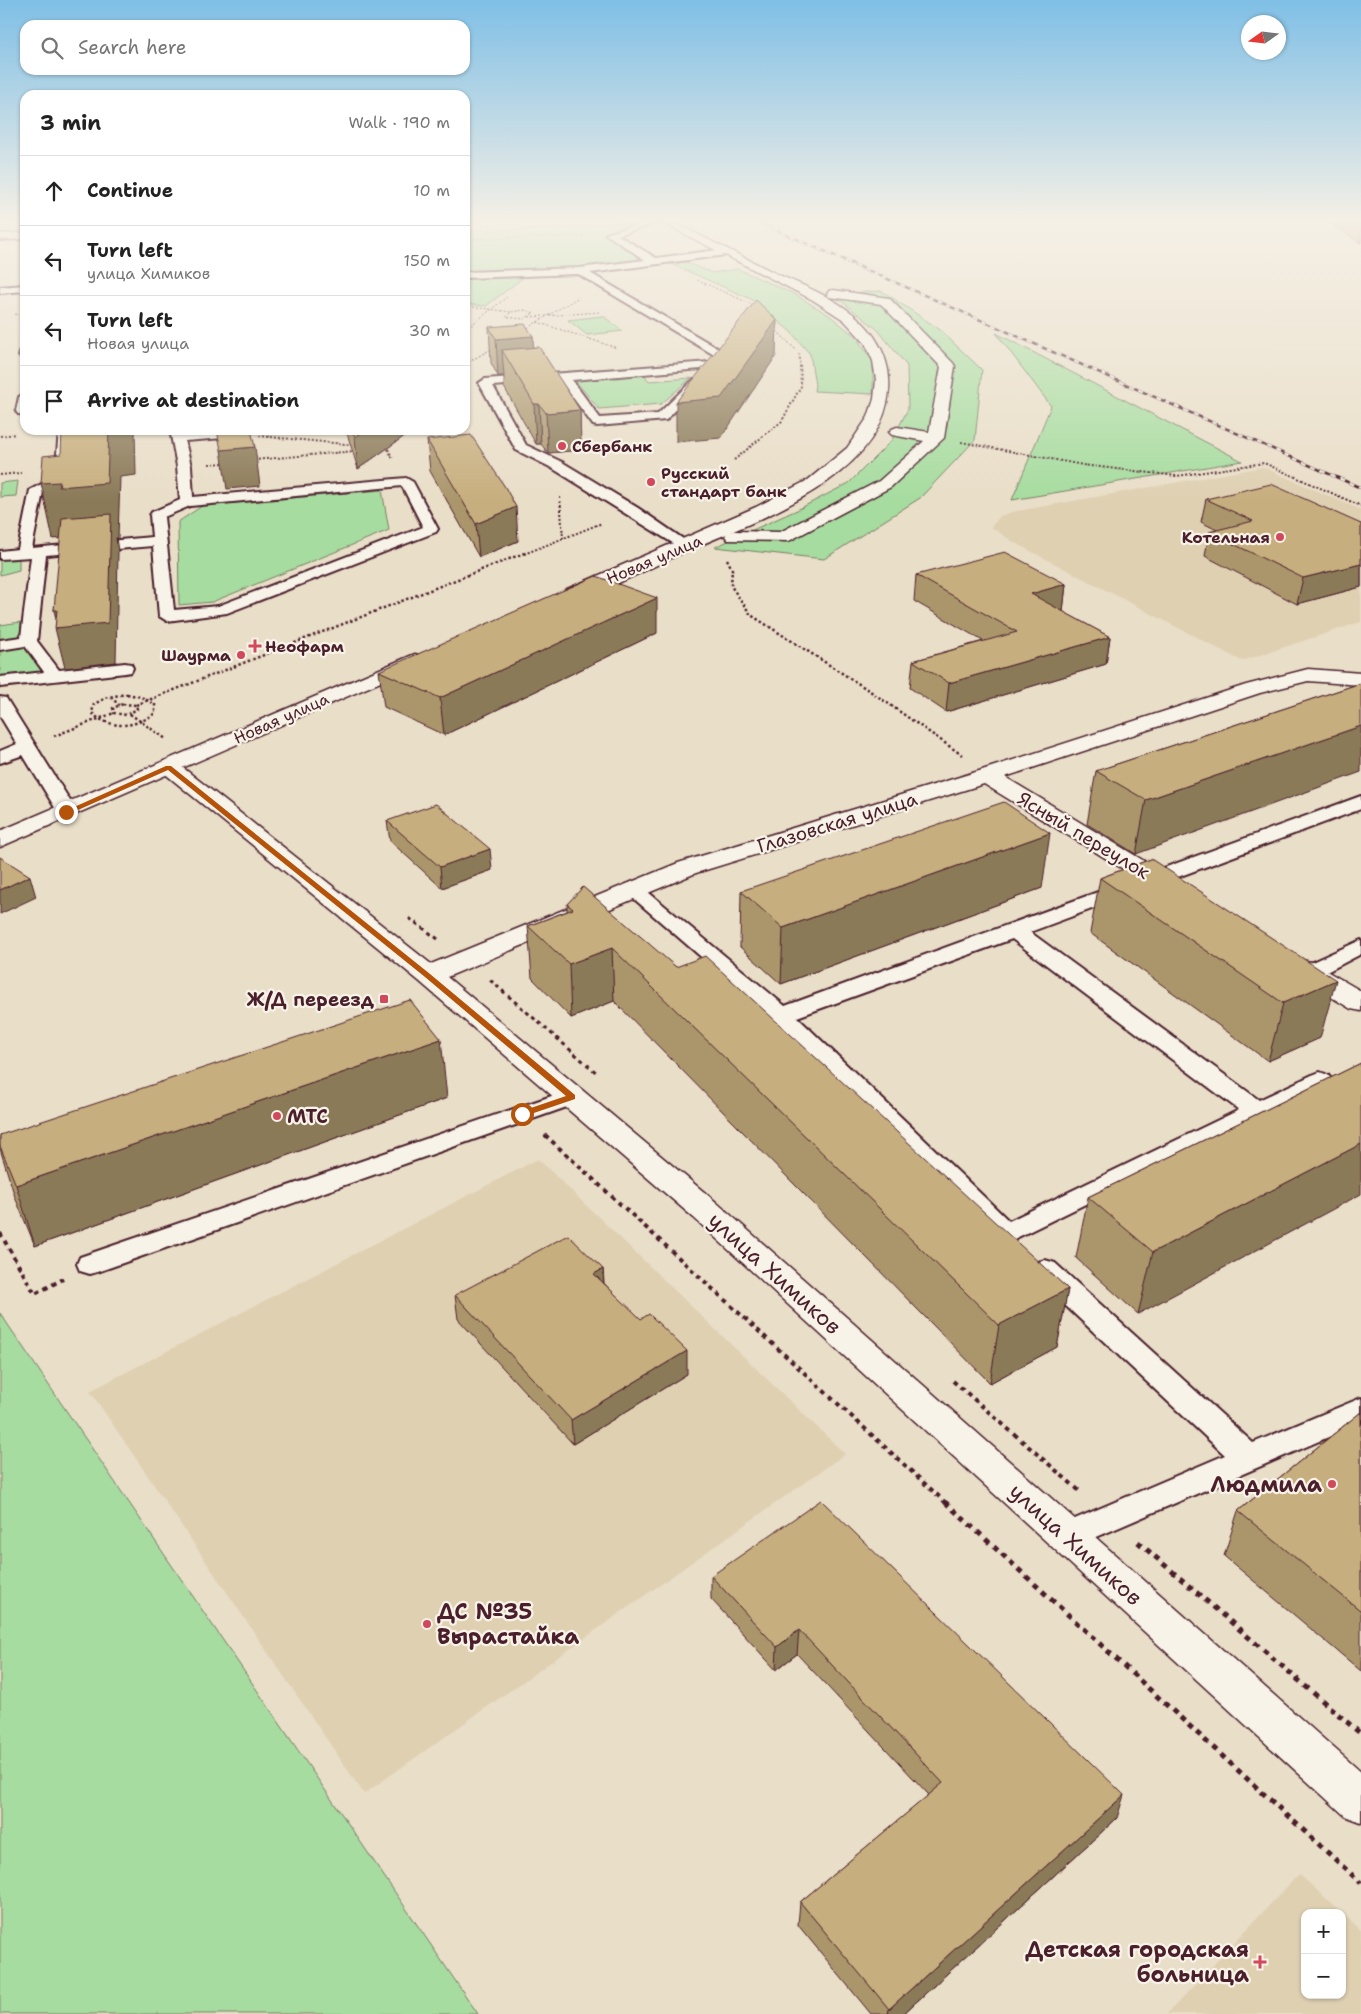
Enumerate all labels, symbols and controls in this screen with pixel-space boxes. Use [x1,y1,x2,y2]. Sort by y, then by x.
north arrow [1241,15,1286,60]
search box [20,20,470,75]
icon: search [38,34,66,62]
text: Search here [78,35,187,60]
text: 3 min [40,109,101,137]
text: Walk · 190 m [348,112,450,133]
icon: ahead [40,177,68,205]
text: Continue [87,178,173,203]
text: 10 m [413,180,450,201]
text: Turn left [87,238,173,263]
icon: left [40,247,68,275]
text: 150 m [403,250,450,271]
text: улица Химиков [87,263,210,284]
text: Turn left [87,308,173,333]
icon: left [40,317,68,345]
text: 30 m [409,320,450,341]
text: Новая улица [87,333,189,354]
icon: arrive [40,387,68,415]
text: Arrive at destination [87,388,299,413]
place label: Сбербанк [572,436,652,457]
marker: Сбербанк [556,440,568,452]
place label: Русский стандарт банк [661,463,787,502]
marker: Русский стандарт банк [645,476,657,488]
place label: Котельная [1182,527,1270,548]
street label: Новая улица [603,530,705,589]
marker: Котельная [1274,531,1286,543]
place label: Неофарм [265,636,344,657]
marker: Неофарм [249,640,261,652]
place label: Шаурма [161,645,231,666]
marker: Шаурма [235,649,247,661]
street label: Новая улица [230,688,332,749]
street label: Глазовская улица [754,786,920,859]
street label: Ясный переулок [1013,786,1155,885]
route end [55,801,78,824]
place label: Ж/Д переезд [247,987,375,1012]
marker: Ж/Д переезд [378,993,390,1005]
route start [511,1103,534,1126]
place label: МТС [287,1104,328,1129]
marker: МТС [271,1110,283,1122]
street label: улица Химиков [702,1206,847,1341]
place label: Людмила [1210,1470,1322,1499]
street label: улица Химиков [1003,1477,1148,1612]
marker: Людмила [1326,1478,1338,1490]
place label: ДС №35 Вырастайка [437,1597,579,1651]
marker: ДС №35 Вырастайка [421,1618,433,1630]
map controls [1301,1909,1346,1999]
button: + [1301,1909,1346,1954]
place label: Детская городская больница [1025,1935,1249,1989]
button: − [1301,1954,1346,1999]
marker: Детская городская больница [1253,1955,1267,1969]

